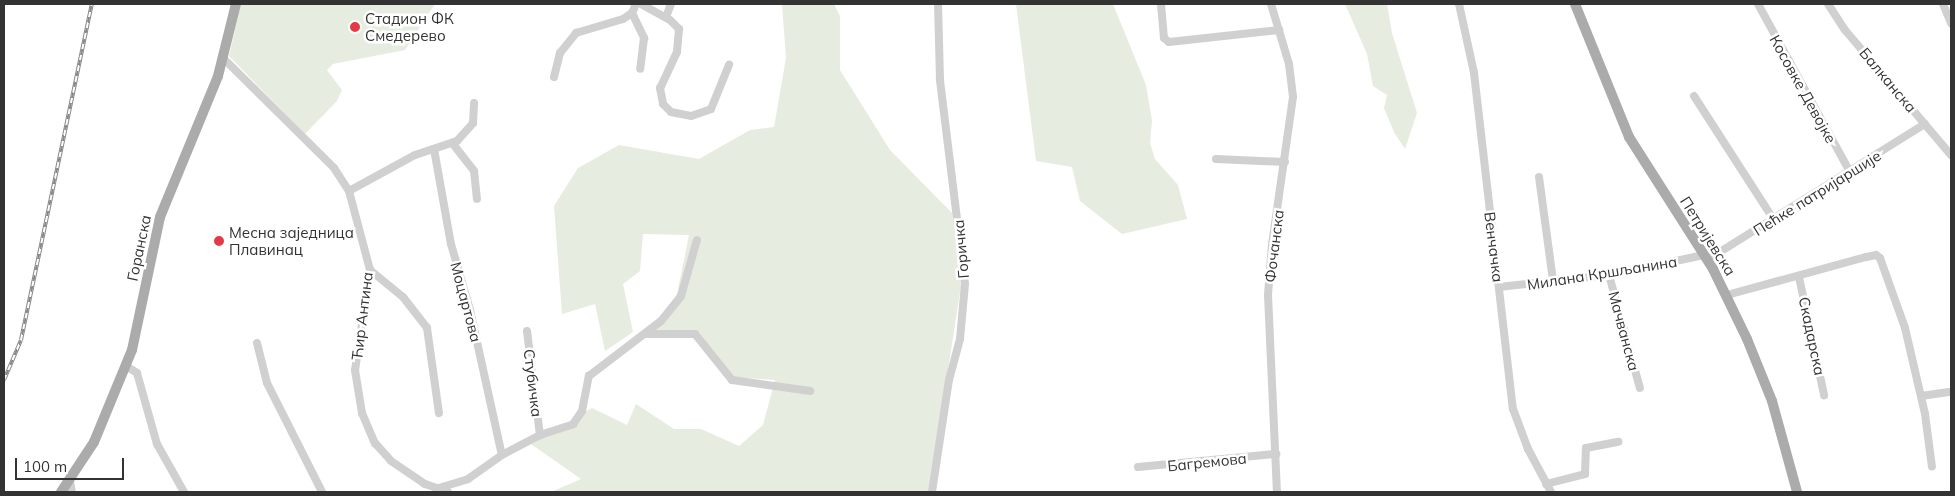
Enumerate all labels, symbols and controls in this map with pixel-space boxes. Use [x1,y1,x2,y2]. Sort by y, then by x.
place label: Стадион ФК Смедерево [365,9,454,44]
marker: Стадион ФК Смедерево [349,21,361,33]
street label: Косовке Девојке [1766,32,1840,146]
street label: Балканска [1856,44,1920,116]
street label: Пећке патријаршије [1750,146,1884,240]
street label: Петријевска [1677,193,1739,279]
street label: Фочанска [1261,209,1287,283]
street label: Венчачка [1481,211,1507,283]
street label: Горанска [123,213,155,283]
street label: Горичка [949,219,973,279]
place label: Месна заједница Плавинац [229,223,354,258]
marker: Месна заједница Плавинац [213,235,225,247]
street label: Милана Кршљанина [1526,252,1678,294]
street label: Моцартова [447,260,485,344]
street label: Ћир Антина [348,271,376,361]
street label: Мачванска [1605,289,1643,373]
street label: Скадарска [1795,295,1829,377]
street label: Стубичка [520,348,546,418]
scale bar [18,448,126,480]
street label: Багремова [1166,449,1248,475]
text: 100 m [23,457,67,476]

